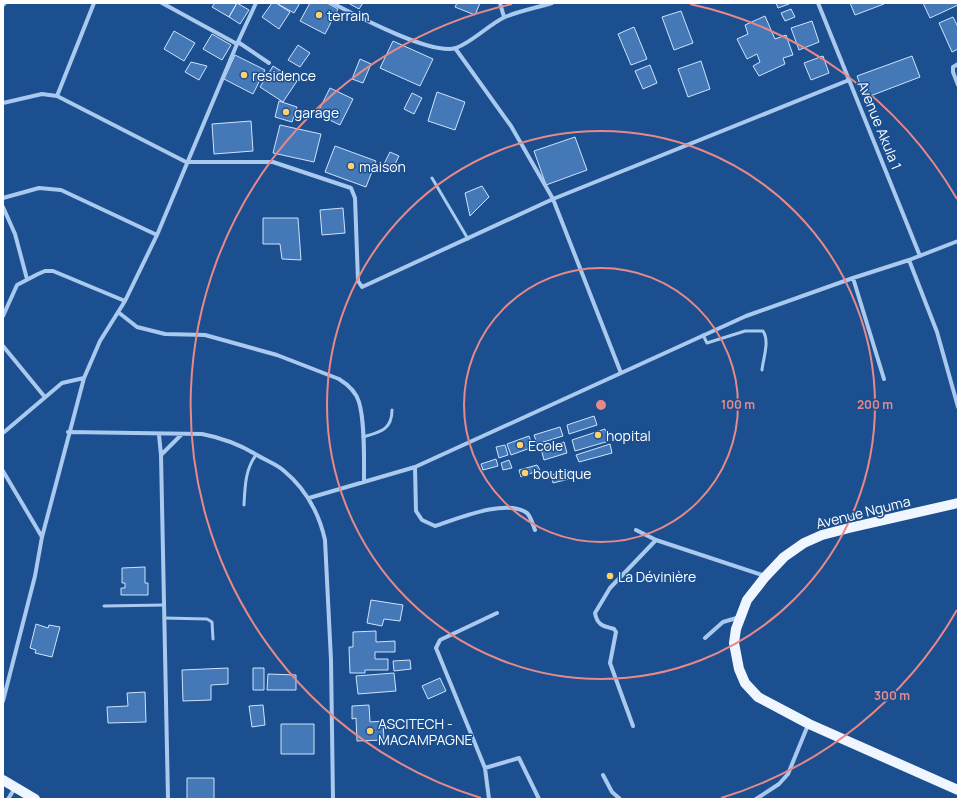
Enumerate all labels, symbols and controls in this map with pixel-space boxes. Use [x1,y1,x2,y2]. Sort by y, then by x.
place label: terrain [327,6,370,25]
marker: terrain [314,10,324,20]
place label: residence [252,66,316,85]
marker: residence [239,70,249,80]
street label: Avenue Akula 1 [854,78,906,172]
place label: garage [294,103,339,122]
marker: garage [281,107,291,117]
place label: maison [359,157,406,176]
marker: maison [346,161,356,171]
text: 100 m [721,396,755,413]
text: 200 m [857,396,893,413]
centre of rings [594,398,608,412]
place label: hopital [606,426,651,445]
marker: hopital [593,430,603,440]
place label: Ecole [528,436,563,455]
marker: Ecole [515,440,525,450]
place label: boutique [533,464,592,483]
marker: boutique [520,468,530,478]
street label: Avenue Nguma [814,491,912,533]
place label: La Dévinière [618,567,696,586]
marker: La Dévinière [605,571,615,581]
text: 300 m [874,687,910,704]
place label: ASCITECH - MACAMPAGNE [378,714,473,749]
marker: ASCITECH - MACAMPAGNE [365,726,375,736]

